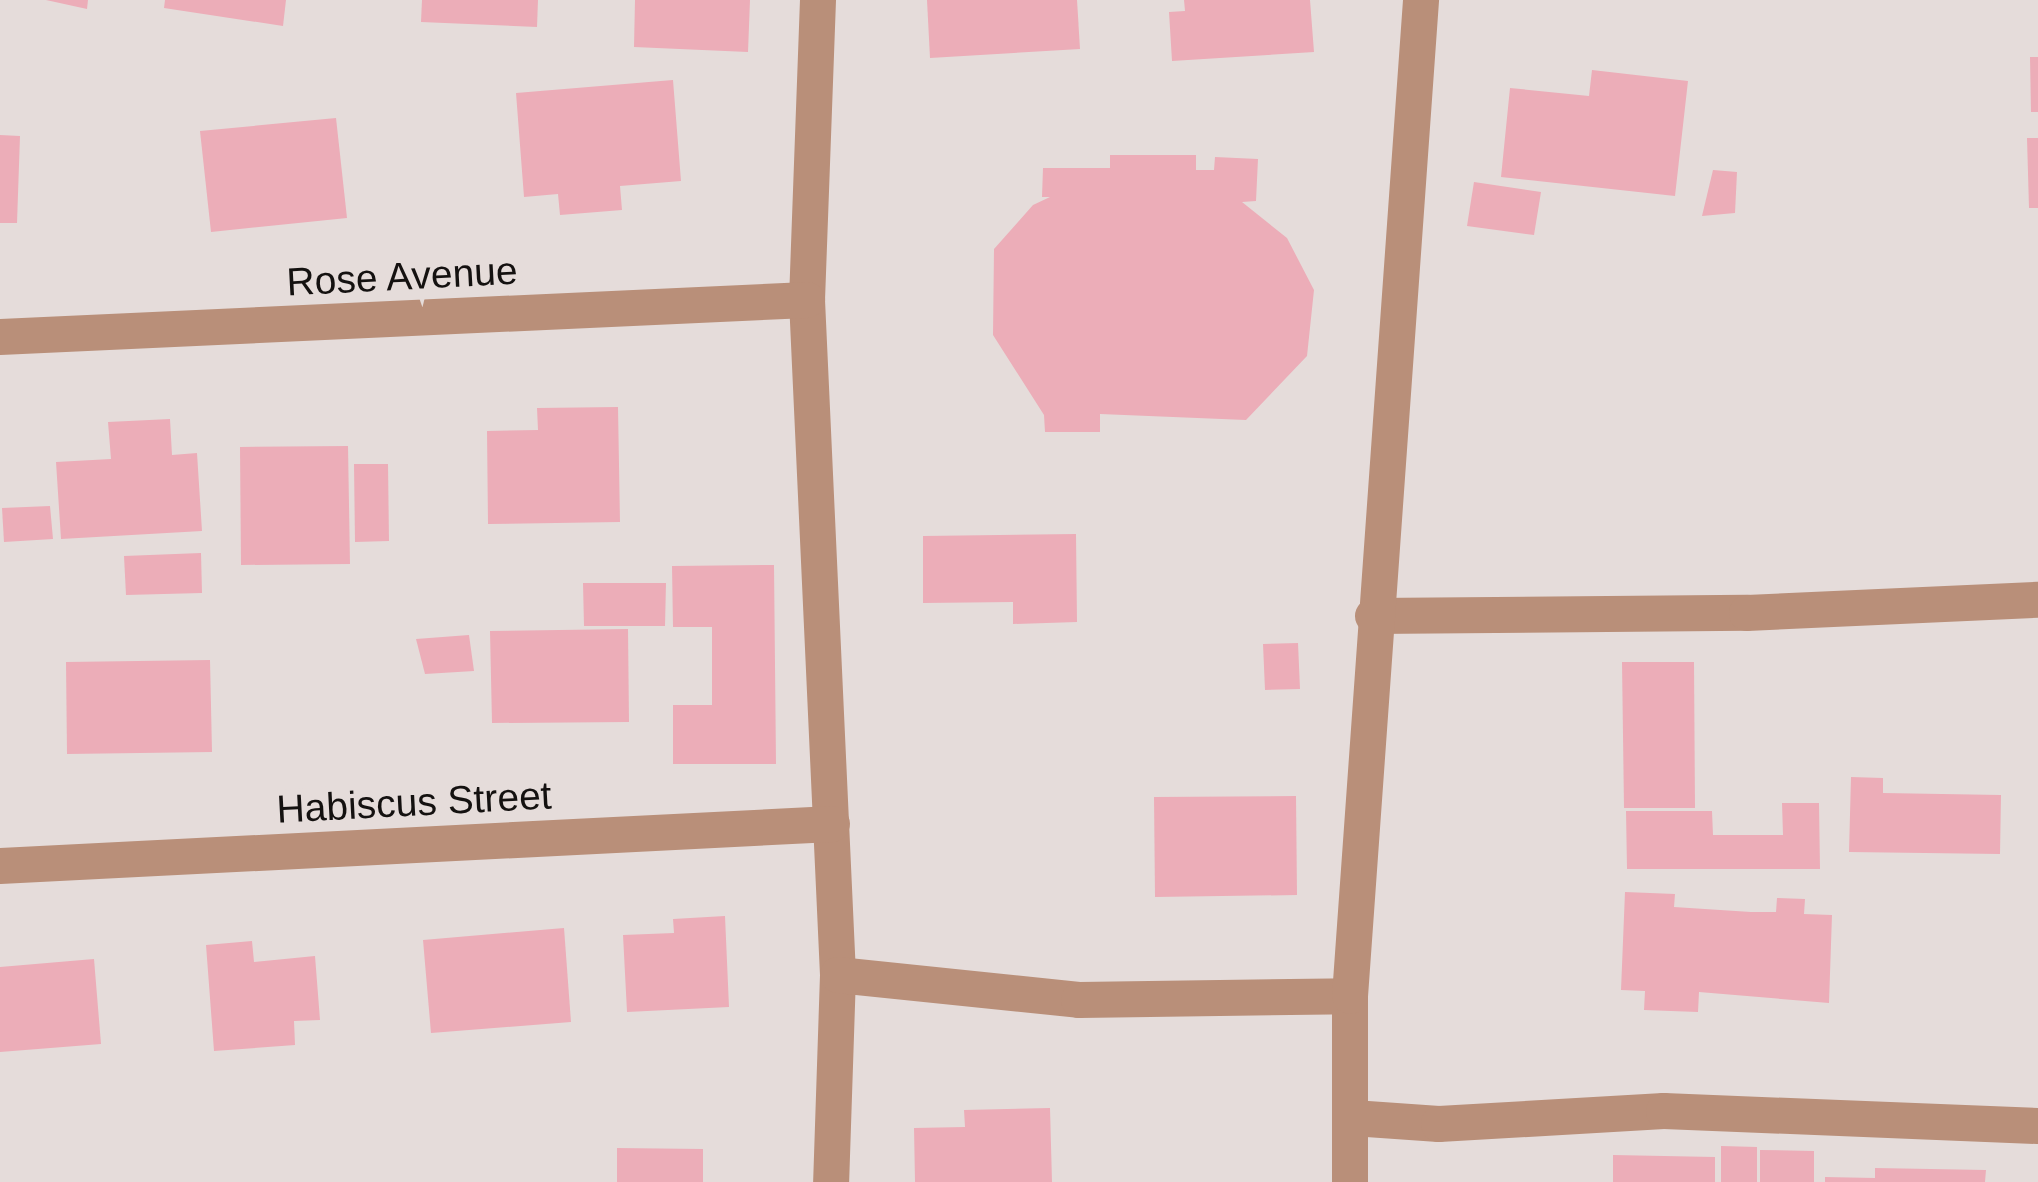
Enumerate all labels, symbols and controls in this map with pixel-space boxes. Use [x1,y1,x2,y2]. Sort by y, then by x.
street label: Rose Avenue [284,248,520,306]
street label: Habiscus Street [275,772,553,834]

